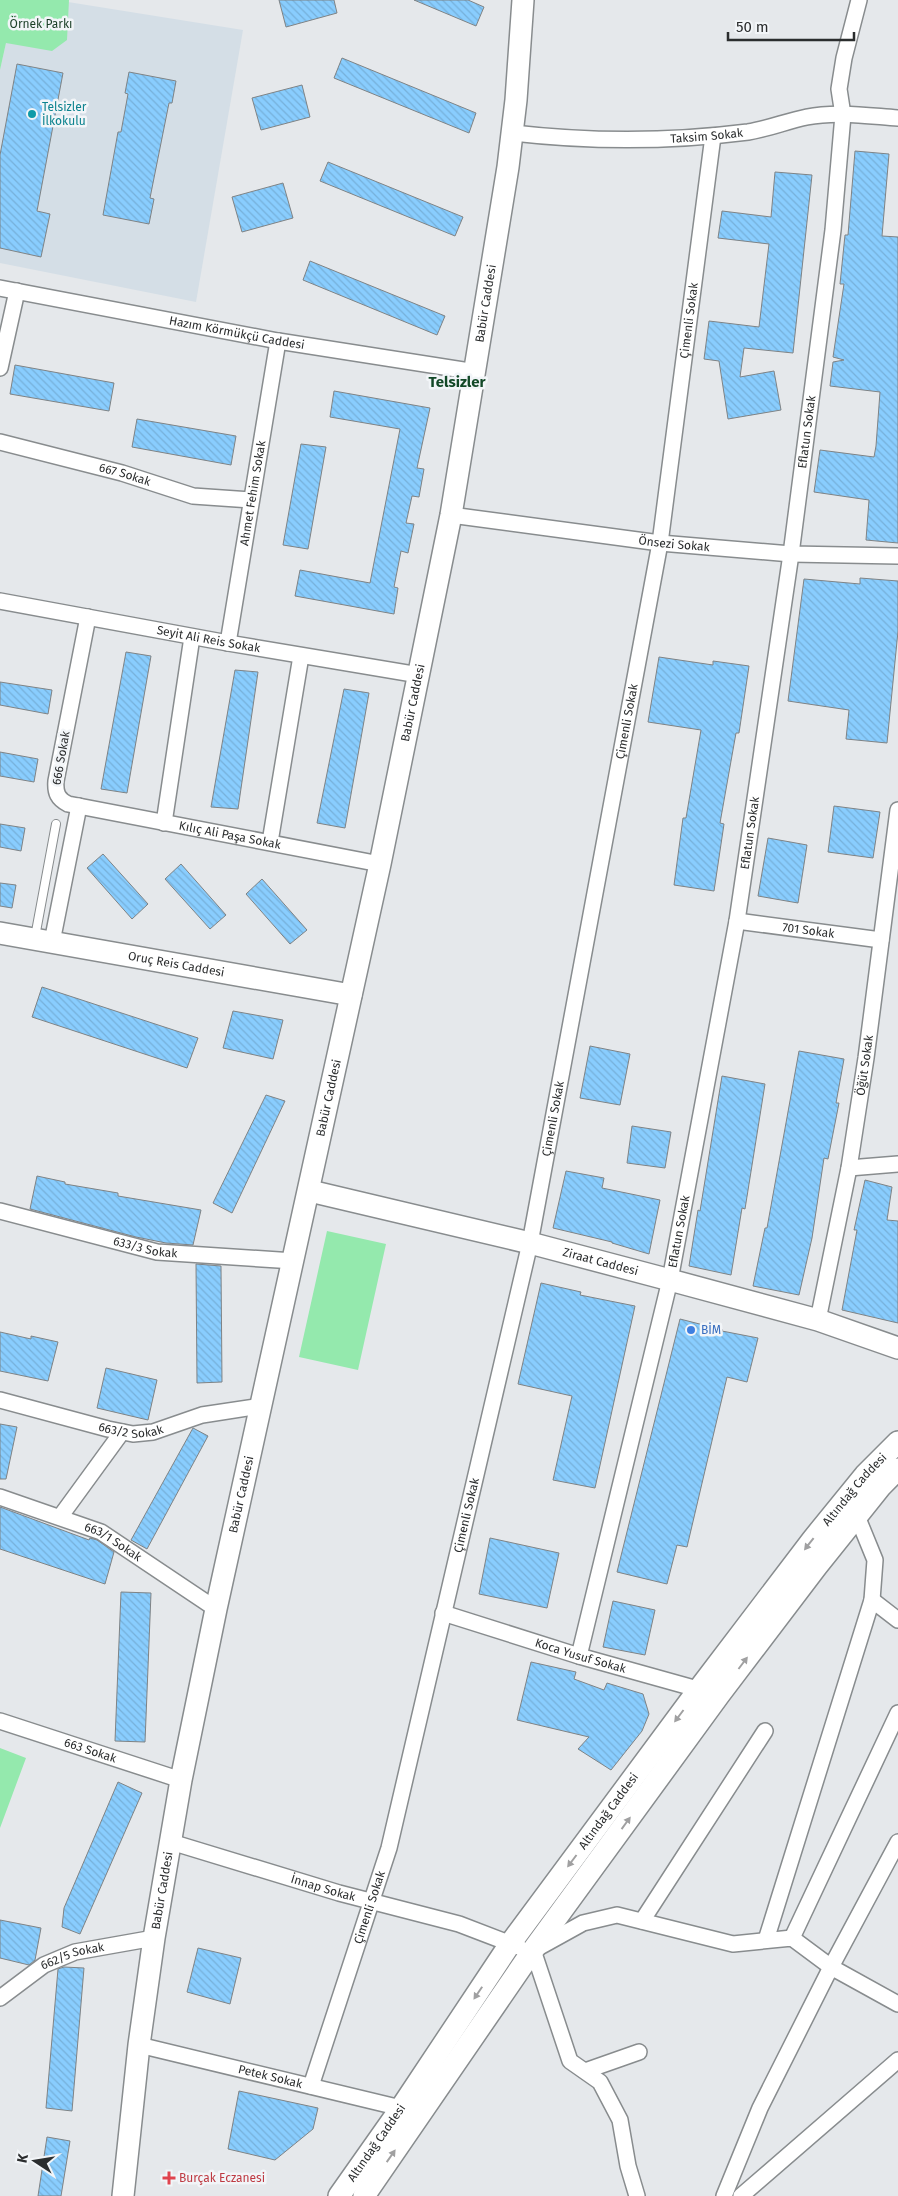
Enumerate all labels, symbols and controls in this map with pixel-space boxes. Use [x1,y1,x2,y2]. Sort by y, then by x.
scale bar [728,10,854,42]
park label: Örnek Parkı [10,15,72,31]
text: 50 m [736,18,769,36]
place label: Telsizler İlkokulu [42,100,87,128]
marker: Telsizler İlkokulu [26,108,38,120]
street label: Taksim Sokak [670,126,745,146]
street label: Babür Caddesi [472,263,499,344]
street label: Çimenli Sokak [677,281,701,359]
street label: Hazım Körmükçü Caddesi [168,313,306,352]
district label: Telsizler [428,373,487,391]
street label: Eflatun Sokak [795,394,819,469]
street label: Ahmet Fehim Sokak [237,439,269,547]
street label: 667 Sokak [97,460,153,489]
street label: Önsezi Sokak [638,531,711,554]
street label: Seyit Ali Reis Sokak [156,623,262,655]
street label: Babür Caddesi [398,663,427,743]
street label: Çimenli Sokak [613,682,641,760]
street label: 666 Sokak [49,729,73,786]
street label: Eflatun Sokak [738,795,762,870]
street label: Kılıç Ali Paşa Sokak [178,818,283,852]
street label: 701 Sokak [782,920,836,941]
street label: Oruç Reis Caddesi [127,949,226,980]
street label: Öğüt Sokak [851,1033,876,1097]
street label: Babür Caddesi [313,1058,344,1138]
street label: Çimenli Sokak [539,1079,567,1158]
street label: Eflatun Sokak [665,1193,693,1269]
street label: 633/3 Sokak [112,1234,179,1260]
street label: Ziraat Caddesi [561,1245,640,1278]
place label: BİM [701,1322,721,1337]
marker: BİM [685,1324,697,1336]
street label: 663/2 Sokak [97,1420,166,1441]
street label: Altındağ Caddesi [820,1450,890,1529]
street label: Babür Caddesi [226,1454,257,1534]
street label: Çimenli Sokak [451,1476,482,1554]
street label: 663/1 Sokak [82,1520,145,1565]
one-way arrow [803,1538,814,1551]
street label: Koca Yusuf Sokak [533,1636,628,1676]
one-way arrow [737,1657,748,1670]
one-way arrow [674,1709,685,1722]
street label: 663 Sokak [62,1735,119,1766]
street label: Altındağ Caddesi [576,1770,641,1852]
one-way arrow [621,1816,631,1830]
street label: Babür Caddesi [149,1851,176,1931]
one-way arrow [567,1854,577,1868]
street label: Çimenli Sokak [351,1868,388,1946]
street label: İnnap Sokak [289,1871,358,1904]
street label: 662/5 Sokak [38,1940,106,1973]
one-way arrow [473,1986,483,2000]
street label: Petek Sokak [237,2062,305,2091]
street label: Altındağ Caddesi [344,2102,408,2184]
north arrow [10,2136,60,2186]
one-way arrow [386,2149,396,2163]
text: K [14,2151,32,2165]
place label: Burçak Eczanesi [179,2171,265,2185]
marker: Burçak Eczanesi [163,2172,175,2184]

